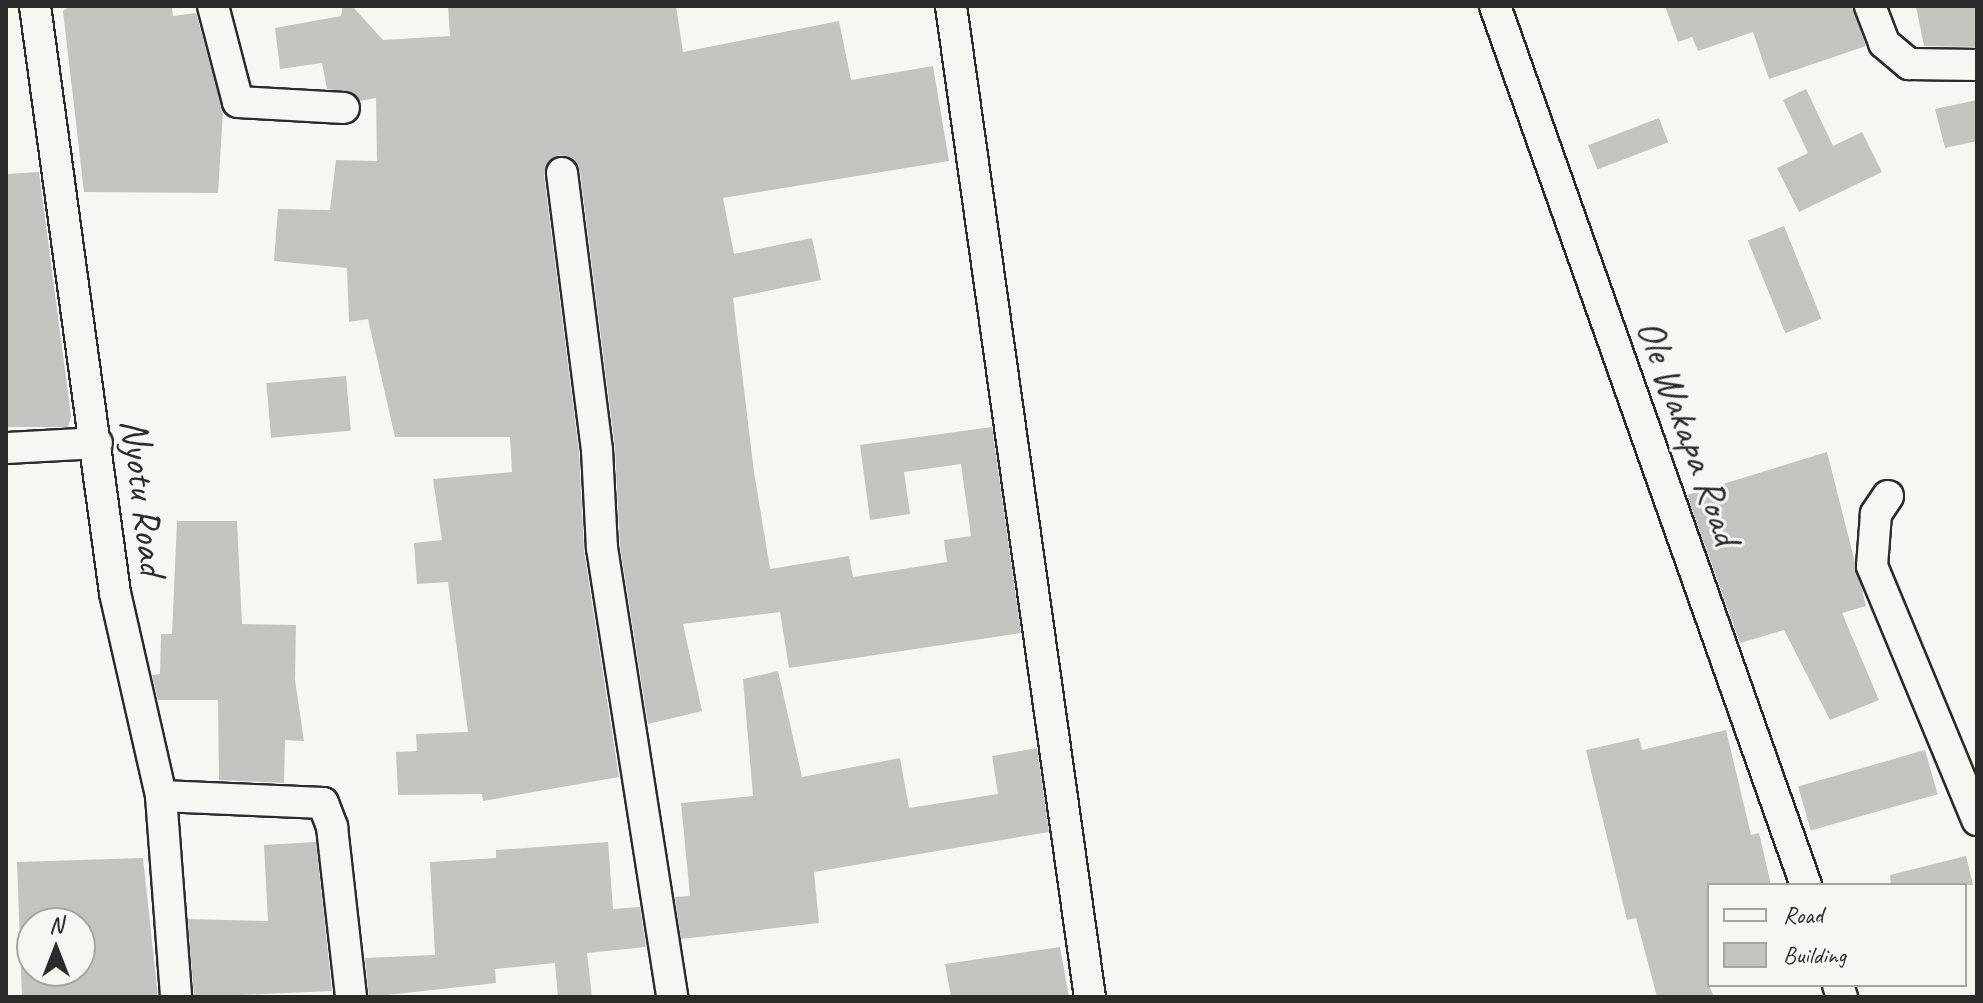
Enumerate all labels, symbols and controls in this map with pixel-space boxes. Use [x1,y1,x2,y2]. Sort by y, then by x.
street label: Ole Wakapa Road [1626,313,1752,551]
street label: Nyotu Road [111,416,177,578]
legend [1707,883,1967,987]
text: Road [1783,900,1823,930]
north arrow [16,907,96,987]
text: N [49,911,63,939]
text: Building [1783,940,1846,970]

